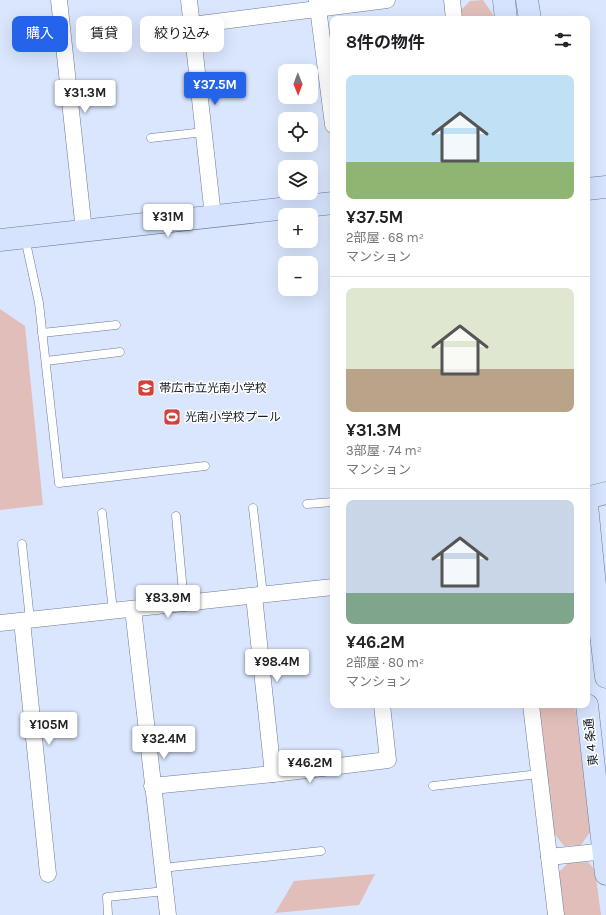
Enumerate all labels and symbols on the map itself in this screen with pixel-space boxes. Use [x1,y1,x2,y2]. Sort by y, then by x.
north arrow [278,64,318,104]
pin: ¥37.5M [182,72,248,106]
pin: ¥31.3M [52,80,118,114]
pin: ¥31M [144,204,192,238]
school or university icon: 帯広市立光南小学校 [136,378,156,398]
place label: 帯広市立光南小学校 [159,381,267,395]
sports icon: 光南小学校プール [162,407,182,427]
place label: 光南小学校プール [185,410,281,424]
pin: ¥83.9M [135,585,201,619]
pin: ¥98.4M [244,649,310,683]
pin: ¥105M [21,712,77,746]
street label: 東４条通 [582,717,600,767]
pin: ¥32.4M [131,726,197,760]
pin: ¥46.2M [277,750,343,784]

